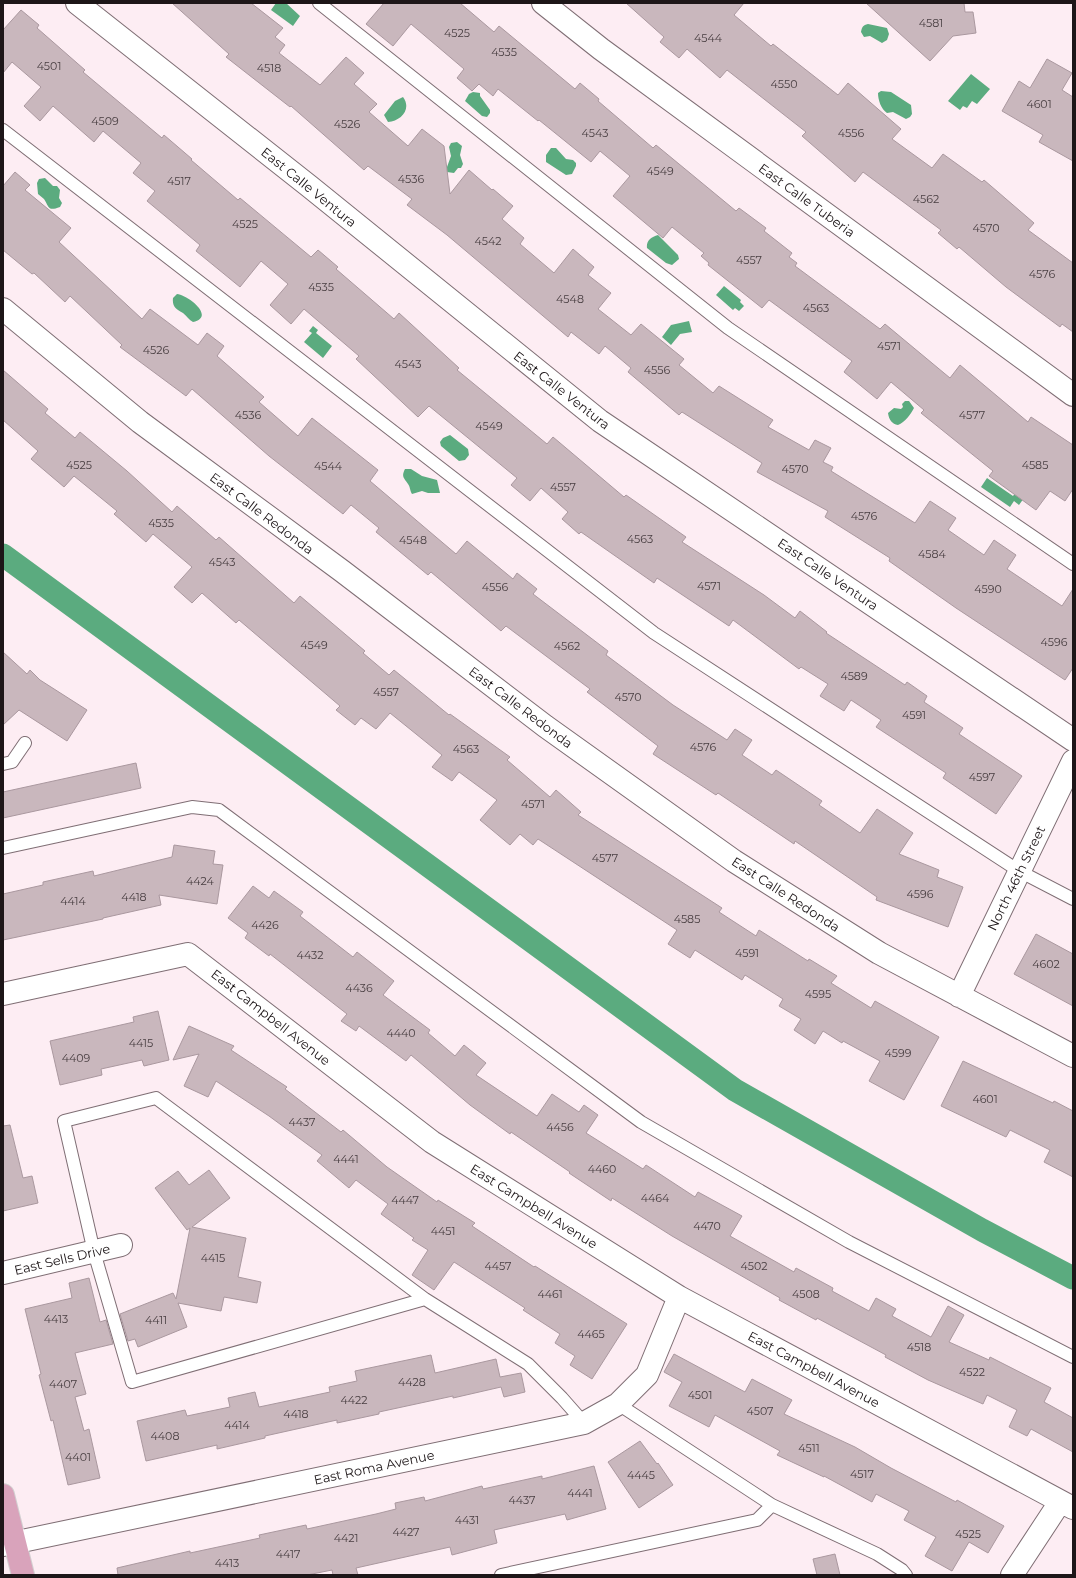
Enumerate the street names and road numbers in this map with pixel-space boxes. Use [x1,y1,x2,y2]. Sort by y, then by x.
street label: East Calle Ventura [258,144,360,230]
street label: East Calle Tuberia [756,160,858,240]
street label: East Calle Ventura [511,347,613,433]
street label: East Calle Redonda [207,469,317,557]
street label: East Calle Ventura [775,534,881,614]
street label: East Calle Redonda [466,663,576,751]
street label: North 46th Street [984,823,1048,933]
street label: East Calle Redonda [729,853,843,935]
street label: East Campbell Avenue [208,965,334,1069]
street label: East Campbell Avenue [468,1160,601,1252]
street label: East Sells Drive [12,1240,112,1278]
street label: East Campbell Avenue [745,1327,883,1411]
street label: East Roma Avenue [312,1446,436,1488]

